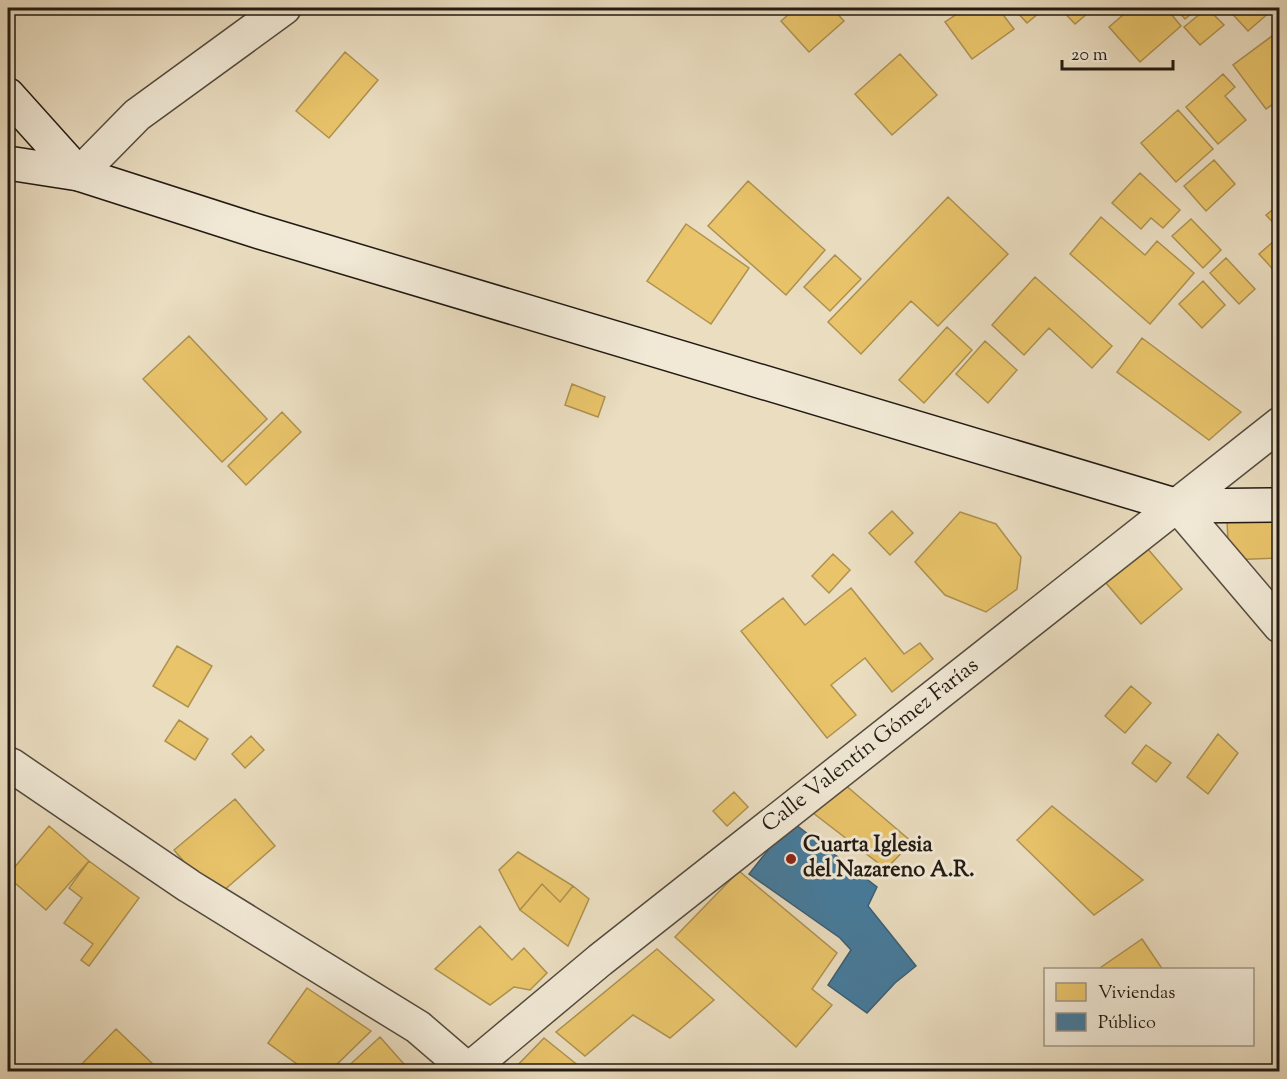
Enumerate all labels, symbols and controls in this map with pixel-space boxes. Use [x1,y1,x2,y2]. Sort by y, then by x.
scale bar [1062,33,1173,71]
text: 20 m [1071,43,1108,69]
street label: Calle Valentín Gómez Farías [756,651,986,841]
place label: Cuarta Iglesia del Nazareno A.R. [803,830,975,887]
marker: Cuarta Iglesia del Nazareno A.R. [784,852,798,866]
legend [1044,968,1254,1046]
text: Viviendas [1098,981,1175,1007]
text: Público [1098,1011,1156,1037]

